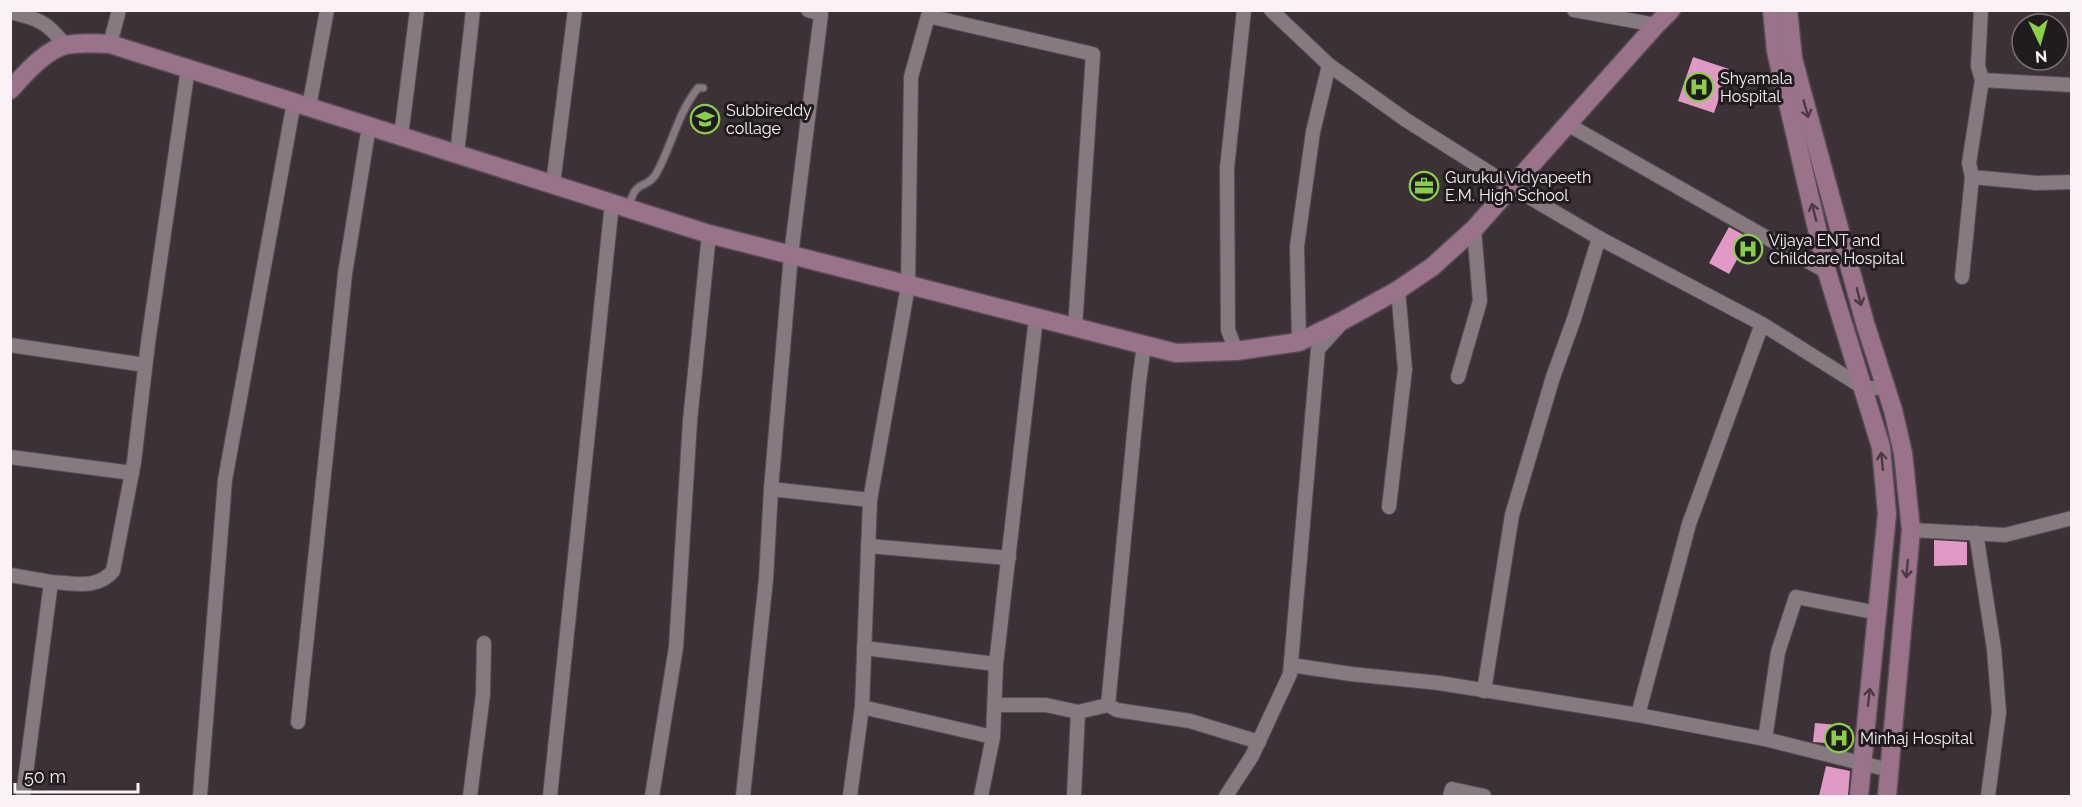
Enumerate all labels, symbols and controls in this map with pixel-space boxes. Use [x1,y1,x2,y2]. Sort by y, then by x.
north arrow [2010,12,2070,72]
text: N [2034,46,2048,66]
place label: Shyamala Hospital [1720,69,1793,106]
hospital icon: Shyamala Hospital [1683,71,1715,103]
one-way arrow [1801,99,1813,118]
place label: Subbireddy collage [726,101,812,138]
school or university icon: Subbireddy collage [689,103,721,135]
place label: Gurukul Vidyapeeth E.M. High School [1445,168,1591,205]
office icon: Gurukul Vidyapeeth E.M. High School [1408,170,1440,202]
one-way arrow [1807,203,1819,222]
place label: Vijaya ENT and Childcare Hospital [1769,231,1905,268]
hospital icon: Vijaya ENT and Childcare Hospital [1732,233,1764,265]
one-way arrow [1853,287,1865,306]
one-way arrow [1876,451,1887,471]
one-way arrow [1901,559,1912,578]
one-way arrow [1864,687,1875,707]
hospital icon: Minhaj Hospital [1823,722,1855,754]
place label: Minhaj Hospital [1860,729,1974,748]
scale bar [15,756,138,794]
text: 50 m [24,766,66,787]

